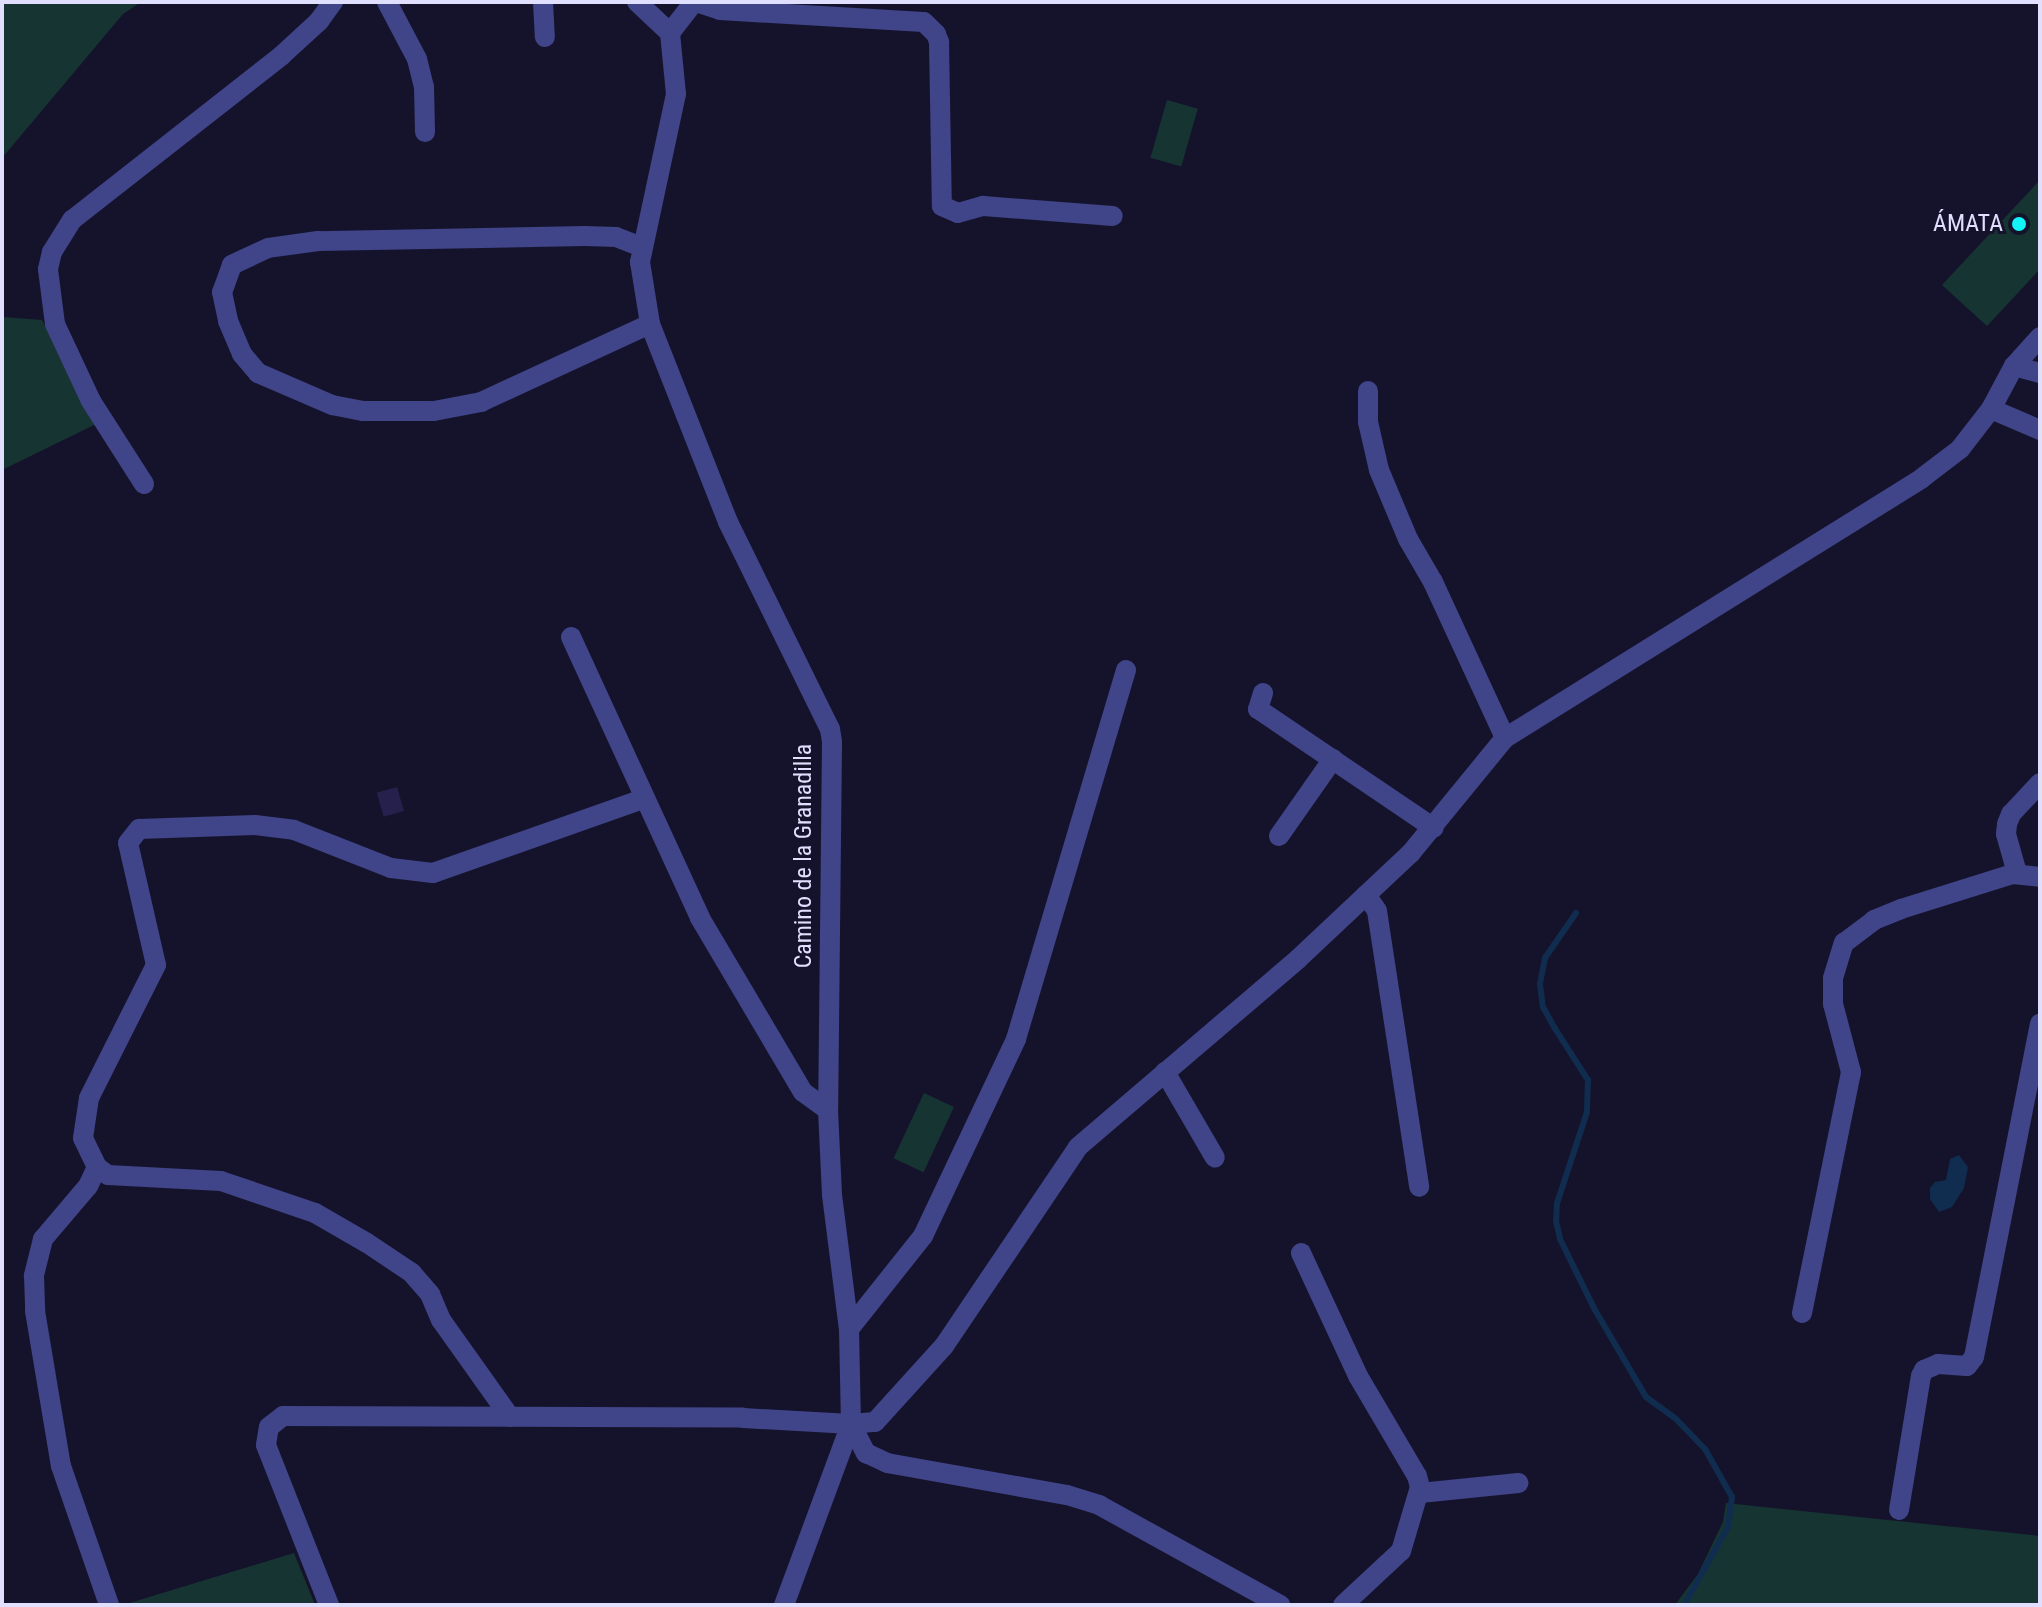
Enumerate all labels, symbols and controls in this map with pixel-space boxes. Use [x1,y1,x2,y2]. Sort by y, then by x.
place label: ÁMATA [1933,210,2003,238]
marker: ÁMATA [2010,215,2028,233]
street label: Camino de la Granadilla [790,744,818,968]

